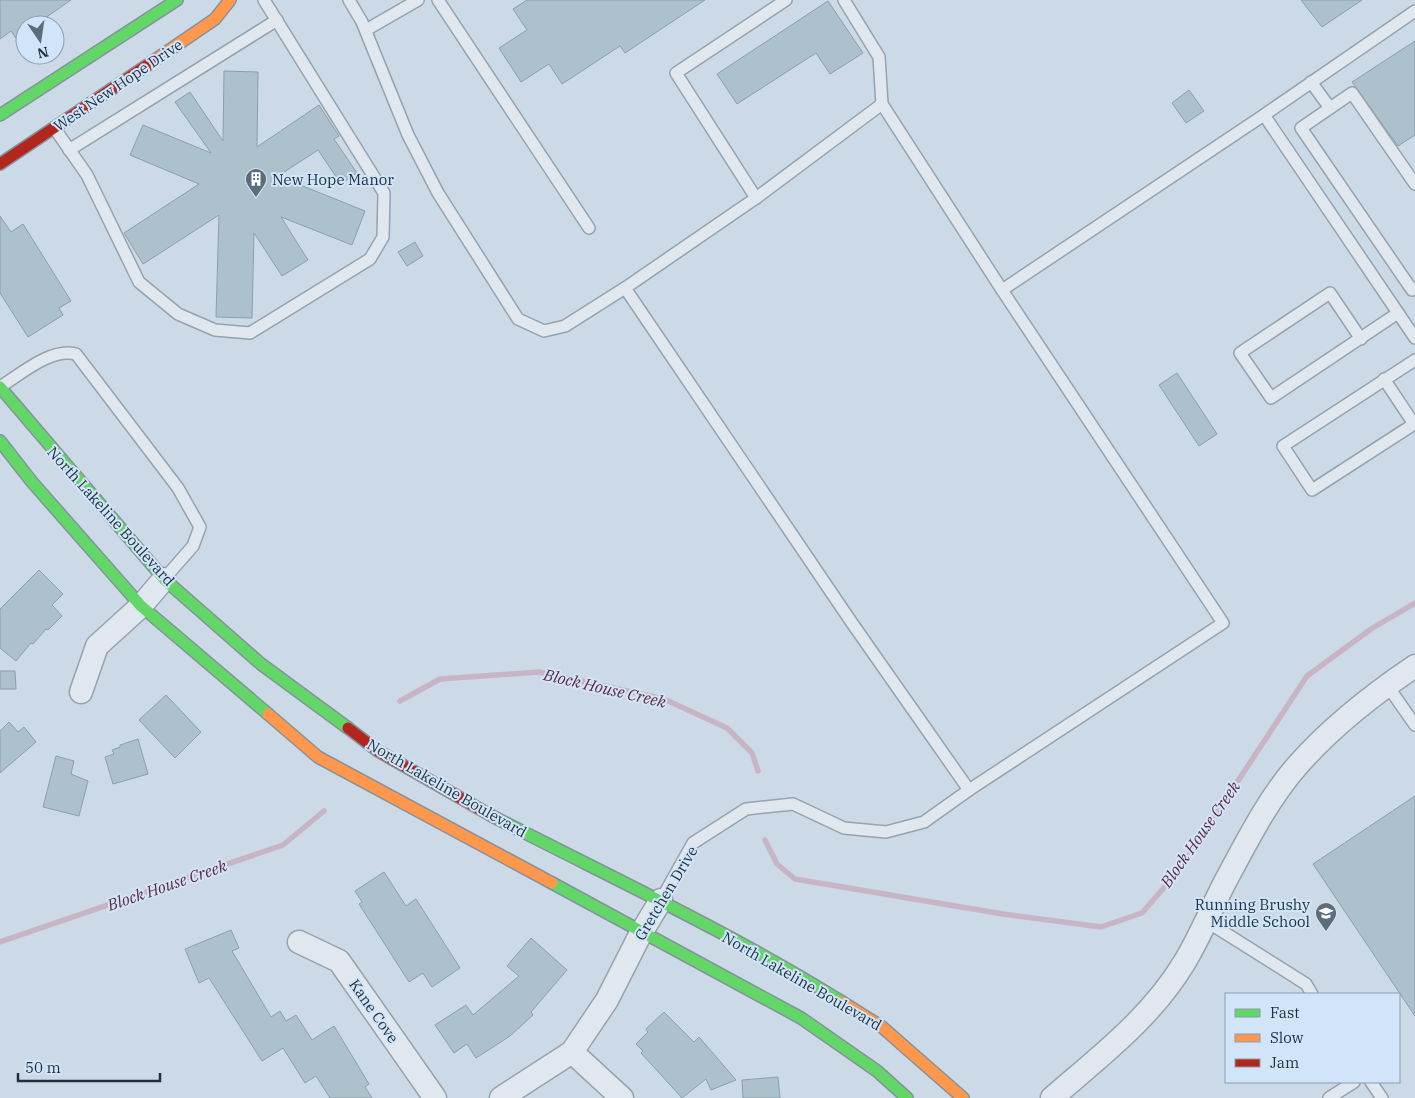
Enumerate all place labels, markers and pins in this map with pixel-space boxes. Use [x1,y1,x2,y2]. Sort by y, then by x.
building icon: New Hope Manor [244,167,268,198]
place label: New Hope Manor [272,170,394,189]
place label: Running Brushy Middle School [1195,895,1310,931]
school or university icon: Running Brushy Middle School [1314,901,1338,932]

